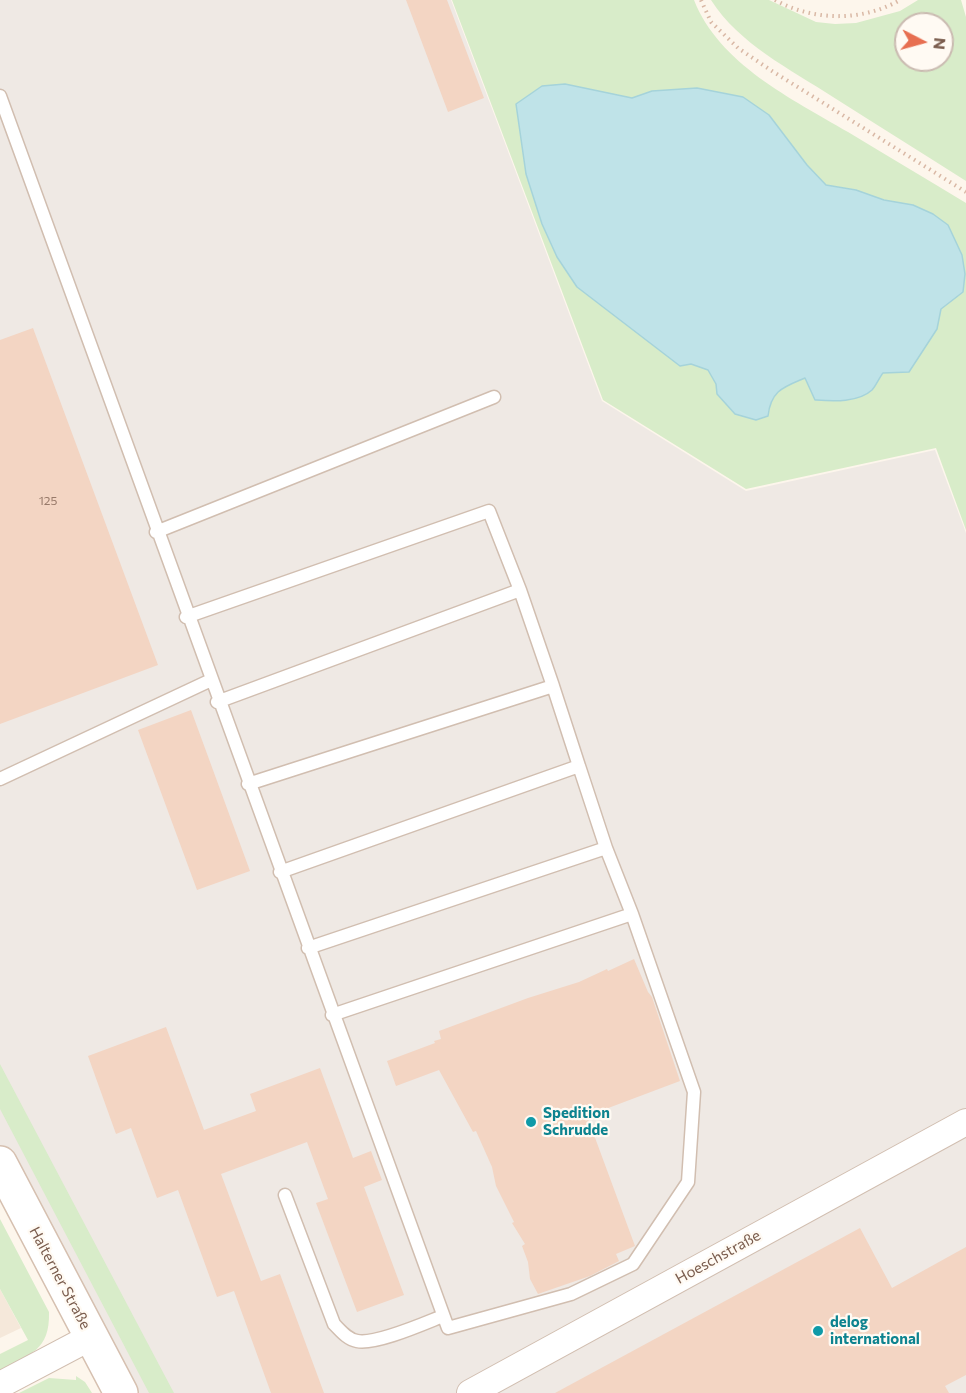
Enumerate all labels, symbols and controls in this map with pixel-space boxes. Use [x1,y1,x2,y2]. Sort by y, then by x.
north arrow [894,12,954,72]
text: N [930,37,950,51]
house number: 125 [39,494,57,508]
place label: Spedition Schrudde [543,1104,610,1139]
marker: Spedition Schrudde [524,1115,538,1129]
street label: Halterner Straße [25,1224,95,1332]
street label: Hoeschstraße [672,1226,764,1288]
place label: delog international [830,1313,920,1348]
marker: delog international [811,1324,825,1338]

